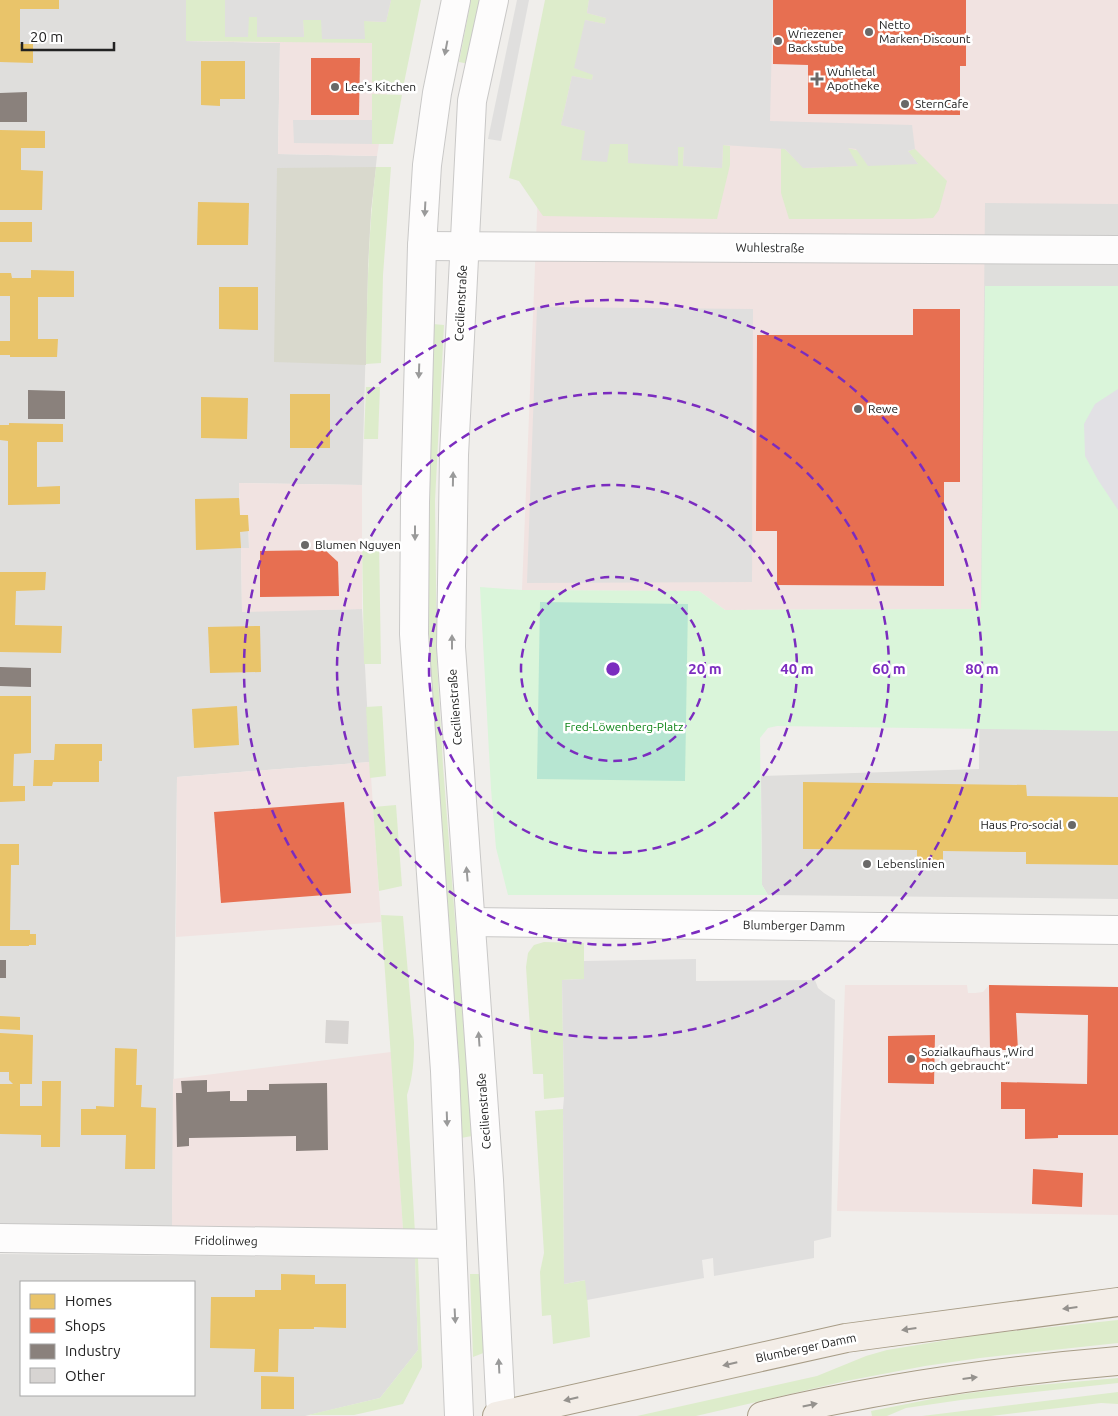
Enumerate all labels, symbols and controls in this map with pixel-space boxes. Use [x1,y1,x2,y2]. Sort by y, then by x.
place label: Netto Marken-Discount [879,18,971,45]
scale bar [22,20,115,52]
marker: Netto Marken-Discount [863,26,875,38]
place label: Wriezener Backstube [788,27,844,54]
text: 20 m [30,28,63,45]
marker: Wriezener Backstube [772,35,784,47]
one-way arrow [442,40,450,55]
place label: Wuhletal Apotheke [827,65,880,92]
marker: Wuhletal Apotheke [811,73,823,85]
place label: Lee's Kitchen [345,80,416,93]
marker: Lee's Kitchen [329,81,341,93]
place label: SternCafe [915,97,969,110]
marker: SternCafe [899,98,911,110]
one-way arrow [420,201,428,217]
street label: Wuhlestraße [735,240,805,255]
street label: Cecilienstraße [452,264,469,342]
one-way arrow [415,363,423,379]
place label: Rewe [868,402,898,415]
marker: Rewe [852,403,864,415]
one-way arrow [450,471,458,487]
one-way arrow [411,526,419,542]
place label: Blumen Nguyen [315,538,401,551]
marker: Blumen Nguyen [299,539,311,551]
one-way arrow [448,633,456,649]
centre of rings [604,660,622,678]
text: 20 m [688,660,722,677]
text: 40 m [780,660,814,677]
text: 60 m [872,660,906,677]
text: 80 m [965,660,999,677]
street label: Cecilienstraße [445,668,464,746]
park label: Fred-Löwenberg-Platz [565,720,684,733]
place label: Haus Pro-social [980,818,1062,831]
marker: Haus Pro-social [1066,819,1078,831]
place label: Lebenslinien [877,857,945,870]
marker: Lebenslinien [861,858,873,870]
one-way arrow [463,865,471,881]
street label: Blumberger Damm [743,918,845,933]
one-way arrow [475,1030,483,1046]
place label: Sozialkaufhaus „Wird noch gebraucht“ [921,1045,1034,1072]
marker: Sozialkaufhaus „Wird noch gebraucht“ [905,1053,917,1065]
street label: Cecilienstraße [474,1072,493,1150]
one-way arrow [443,1112,451,1128]
street label: Fridolinweg [194,1233,258,1248]
legend [20,1281,195,1396]
text: Homes [65,1292,112,1309]
one-way arrow [1061,1304,1077,1312]
one-way arrow [451,1309,459,1325]
text: Shops [65,1317,106,1334]
one-way arrow [900,1326,916,1334]
street label: Blumberger Damm [754,1331,857,1365]
text: Industry [65,1342,120,1359]
one-way arrow [495,1358,503,1374]
one-way arrow [722,1360,737,1368]
text: Other [65,1367,105,1384]
one-way arrow [962,1373,978,1381]
one-way arrow [564,1395,579,1403]
one-way arrow [802,1401,817,1409]

